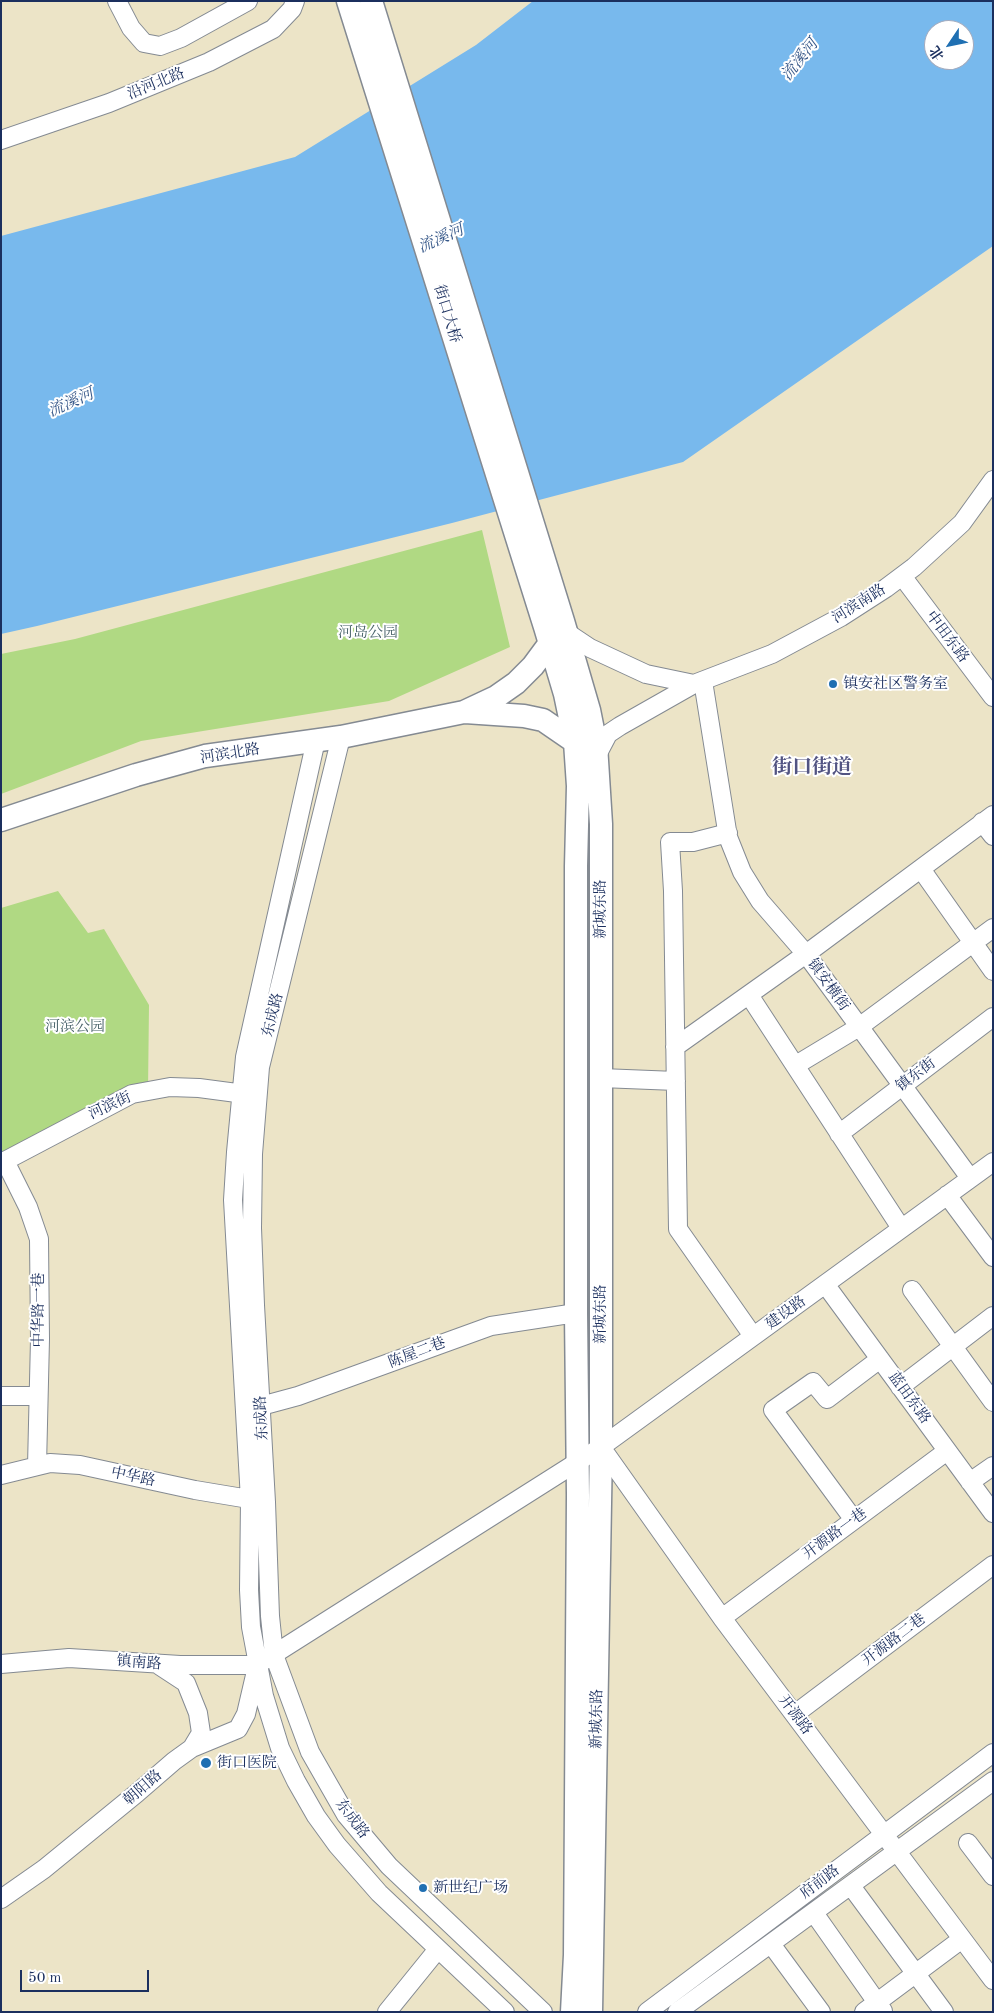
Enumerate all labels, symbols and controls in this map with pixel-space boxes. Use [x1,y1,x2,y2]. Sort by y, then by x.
north arrow [924,20,974,70]
water label: 流溪河 [777,35,823,85]
text: 北 [928,43,947,63]
street label: 沿河北路 [125,64,187,104]
water label: 流溪河 [415,220,467,258]
street label: 街口大桥 [430,283,464,345]
water label: 流溪河 [45,384,97,422]
street label: 河滨南路 [829,580,889,628]
street label: 中田东路 [922,608,972,666]
park label: 河岛公园 [338,624,398,642]
place label: 镇安社区警务室 [843,675,948,693]
marker: 镇安社区警务室 [827,678,839,690]
street label: 河滨北路 [199,740,261,768]
district label: 街口街道 [772,756,852,780]
street label: 新城东路 [592,879,610,939]
street label: 镇安横街 [803,955,853,1015]
street label: 东成路 [259,991,287,1039]
park label: 河滨公园 [45,1018,105,1036]
street label: 镇东街 [893,1054,939,1096]
street label: 河滨街 [86,1088,134,1124]
street label: 中华路一巷 [30,1273,48,1347]
street label: 新城东路 [592,1284,610,1344]
street label: 建设路 [763,1292,809,1334]
street label: 陈屋二巷 [386,1334,448,1372]
street label: 蓝田东路 [884,1368,934,1428]
street label: 东成路 [252,1395,272,1441]
street label: 中华路 [109,1464,157,1490]
street label: 开源路一巷 [799,1505,871,1563]
street label: 开源路二巷 [859,1610,929,1670]
street label: 镇南路 [116,1652,162,1674]
street label: 新城东路 [587,1689,607,1749]
street label: 开源路 [774,1692,816,1738]
place label: 街口医院 [217,1754,277,1772]
marker: 街口医院 [199,1756,213,1770]
street label: 朝阳路 [120,1766,166,1810]
street label: 东成路 [331,1796,373,1842]
street label: 府前路 [797,1861,843,1903]
place label: 新世纪广场 [433,1879,508,1897]
marker: 新世纪广场 [417,1882,429,1894]
scale bar [22,1960,151,1992]
text: 50 m [28,1971,62,1986]

